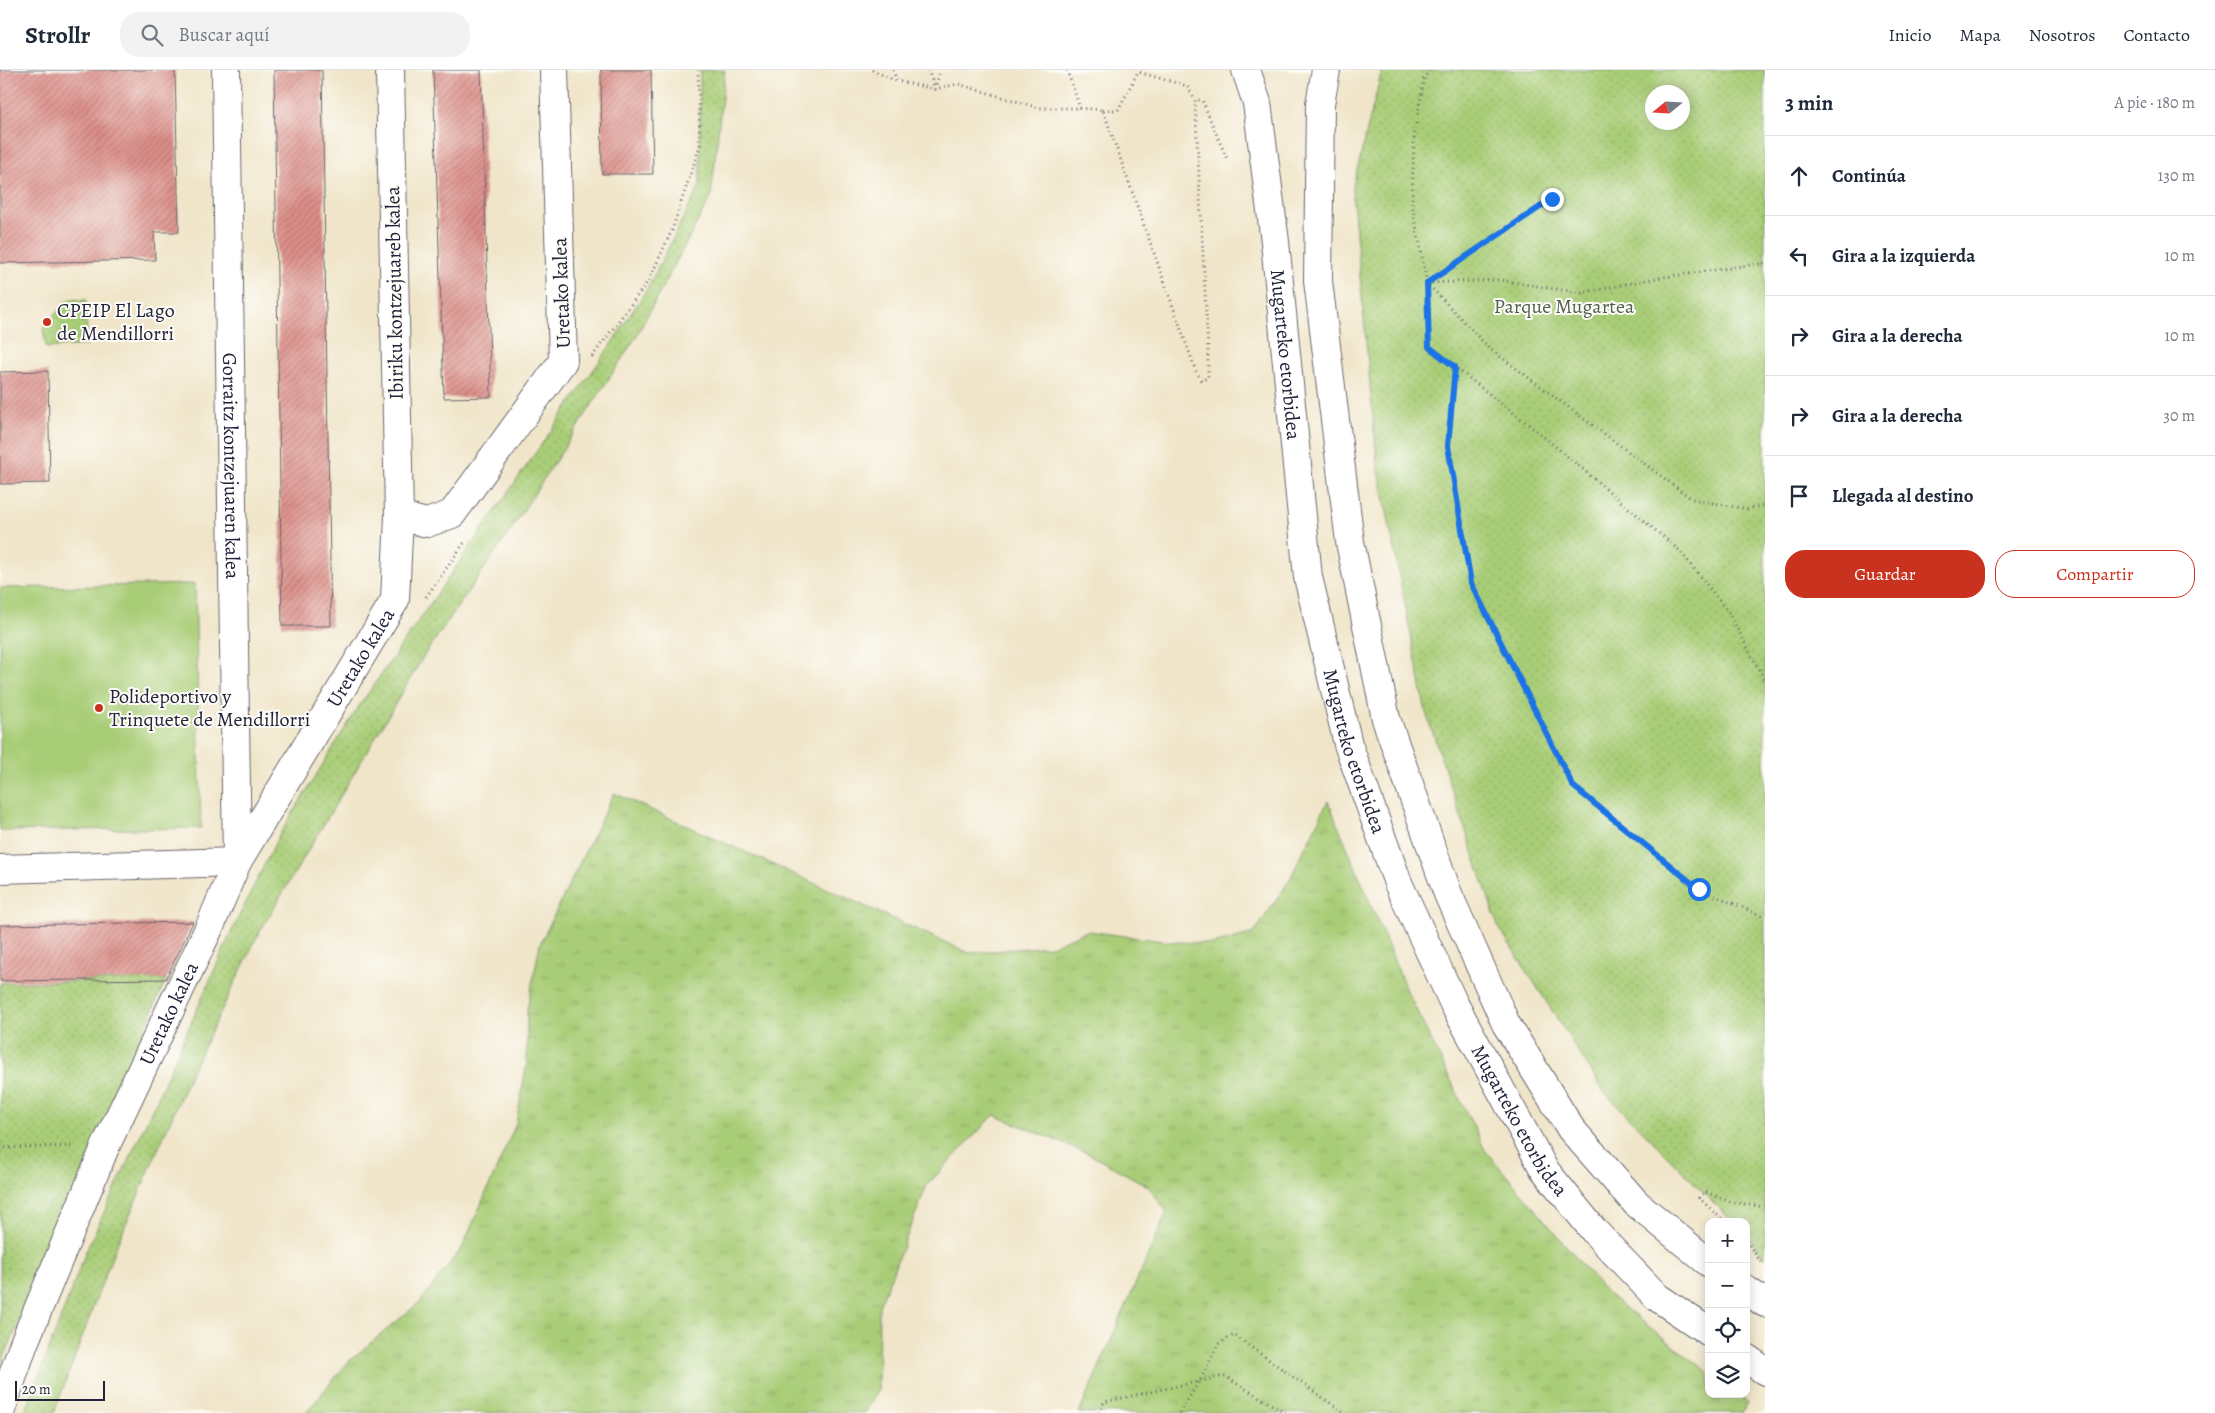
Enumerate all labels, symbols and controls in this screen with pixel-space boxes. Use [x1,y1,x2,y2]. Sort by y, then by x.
search box [120,12,470,57]
text: Strollr [25,19,90,51]
icon: search [138,21,166,49]
text: Buscar aquí [178,22,270,48]
text: Inicio [1888,23,1931,47]
text: Mapa [1959,23,2001,47]
text: Nosotros [2029,23,2095,47]
text: Contacto [2123,23,2190,47]
north arrow [1645,85,1690,130]
text: 3 min [1785,89,1833,117]
text: A pie · 180 m [2115,92,2195,114]
icon: ahead [1785,162,1813,190]
text: Continúa [1832,163,1906,189]
text: 130 m [2158,165,2195,187]
street label: Ibiriku kontzejuareb kalea [379,185,410,400]
route end [1541,188,1564,211]
street label: Uretako kalea [546,236,577,349]
icon: left [1785,242,1813,270]
text: Gira a la izquierda [1832,243,1975,269]
text: 10 m [2165,245,2195,267]
street label: Mugarteko etorbidea [1264,268,1307,442]
park label: Parque Mugartea [1494,293,1635,320]
place label: CPEIP El Lago de Mendillorri [57,297,175,347]
marker: CPEIP El Lago de Mendillorri [41,316,53,328]
icon: right [1785,322,1813,350]
text: Gira a la derecha [1832,323,1963,349]
text: 10 m [2165,325,2195,347]
street label: Gorraitz kontzejuaren kalea [216,352,246,580]
icon: right [1785,402,1813,430]
text: Gira a la derecha [1832,403,1963,429]
text: 30 m [2163,405,2195,427]
icon: arrive [1785,482,1813,510]
text: Llegada al destino [1832,483,1974,509]
button: Guardar [1785,550,1985,598]
button: Compartir [1995,550,2195,598]
street label: Uretako kalea [320,603,401,712]
street label: Mugarteko etorbidea [1316,666,1392,838]
place label: Polideportivo y Trinquete de Mendillorri [109,683,310,733]
marker: Polideportivo y Trinquete de Mendillorri [93,702,105,714]
route start [1688,878,1711,901]
street label: Uretako kalea [133,957,205,1070]
street label: Mugarteko etorbidea [1465,1040,1574,1203]
map controls [1705,1218,1750,1398]
button: + [1705,1218,1750,1263]
button: − [1705,1263,1750,1308]
button: locate [1705,1308,1750,1353]
button: layers [1705,1353,1750,1398]
scale bar [15,1378,105,1401]
text: 20 m [22,1380,51,1399]

